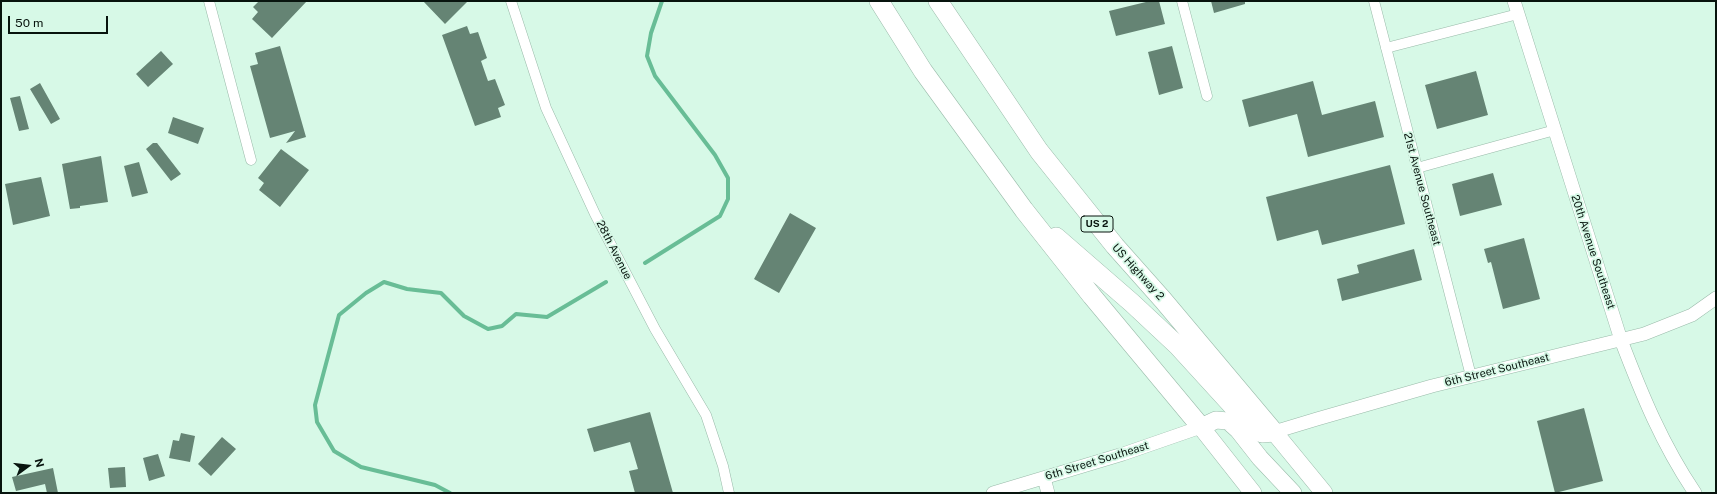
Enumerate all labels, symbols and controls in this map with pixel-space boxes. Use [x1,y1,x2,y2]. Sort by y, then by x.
scale bar [10,8,110,34]
text: 50 m [15,16,43,30]
street label: 21st Avenue Southeast [1401,131,1443,247]
street label: 20th Avenue Southeast [1568,193,1618,311]
road number: US 2 [1081,216,1113,232]
street label: 28th Avenue [593,218,635,282]
street label: US Highway 2 [1109,241,1167,303]
street label: 6th Street Southeast [1443,351,1551,389]
street label: 6th Street Southeast [1044,439,1150,483]
north arrow [8,446,48,486]
text: N [33,457,46,469]

